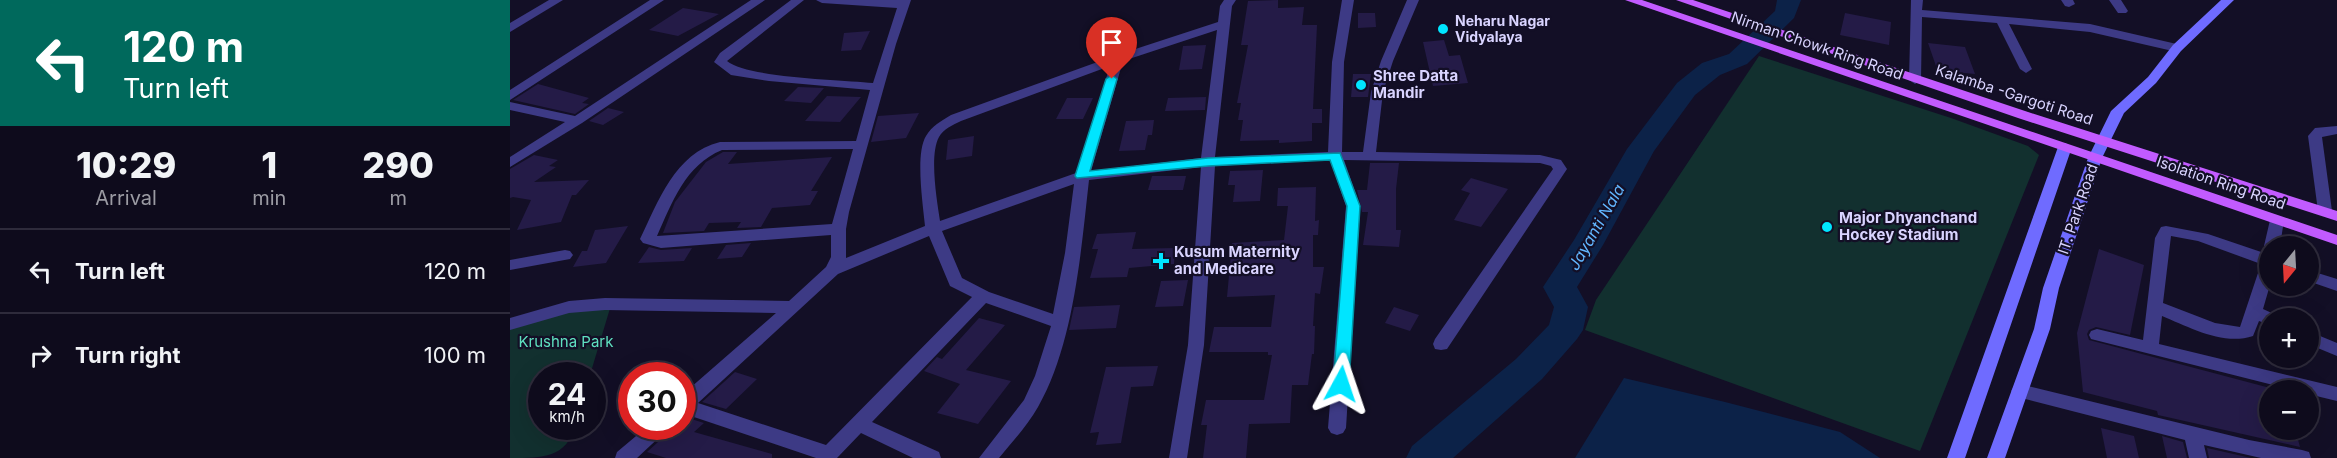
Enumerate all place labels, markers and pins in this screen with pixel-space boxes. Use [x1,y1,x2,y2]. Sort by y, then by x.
place label: Neharu Nagar Vidyalaya [1455,12,1550,45]
pin [1086,17,1137,79]
marker: Neharu Nagar Vidyalaya [1436,22,1450,36]
place label: Shree Datta Mandir [1373,66,1458,102]
marker: Shree Datta Mandir [1354,78,1368,92]
place label: Major Dhyanchand Hockey Stadium [1839,208,1977,244]
marker: Major Dhyanchand Hockey Stadium [1820,220,1834,234]
place label: Kusum Maternity and Medicare [1174,242,1300,278]
marker: Kusum Maternity and Medicare [1152,252,1170,270]

